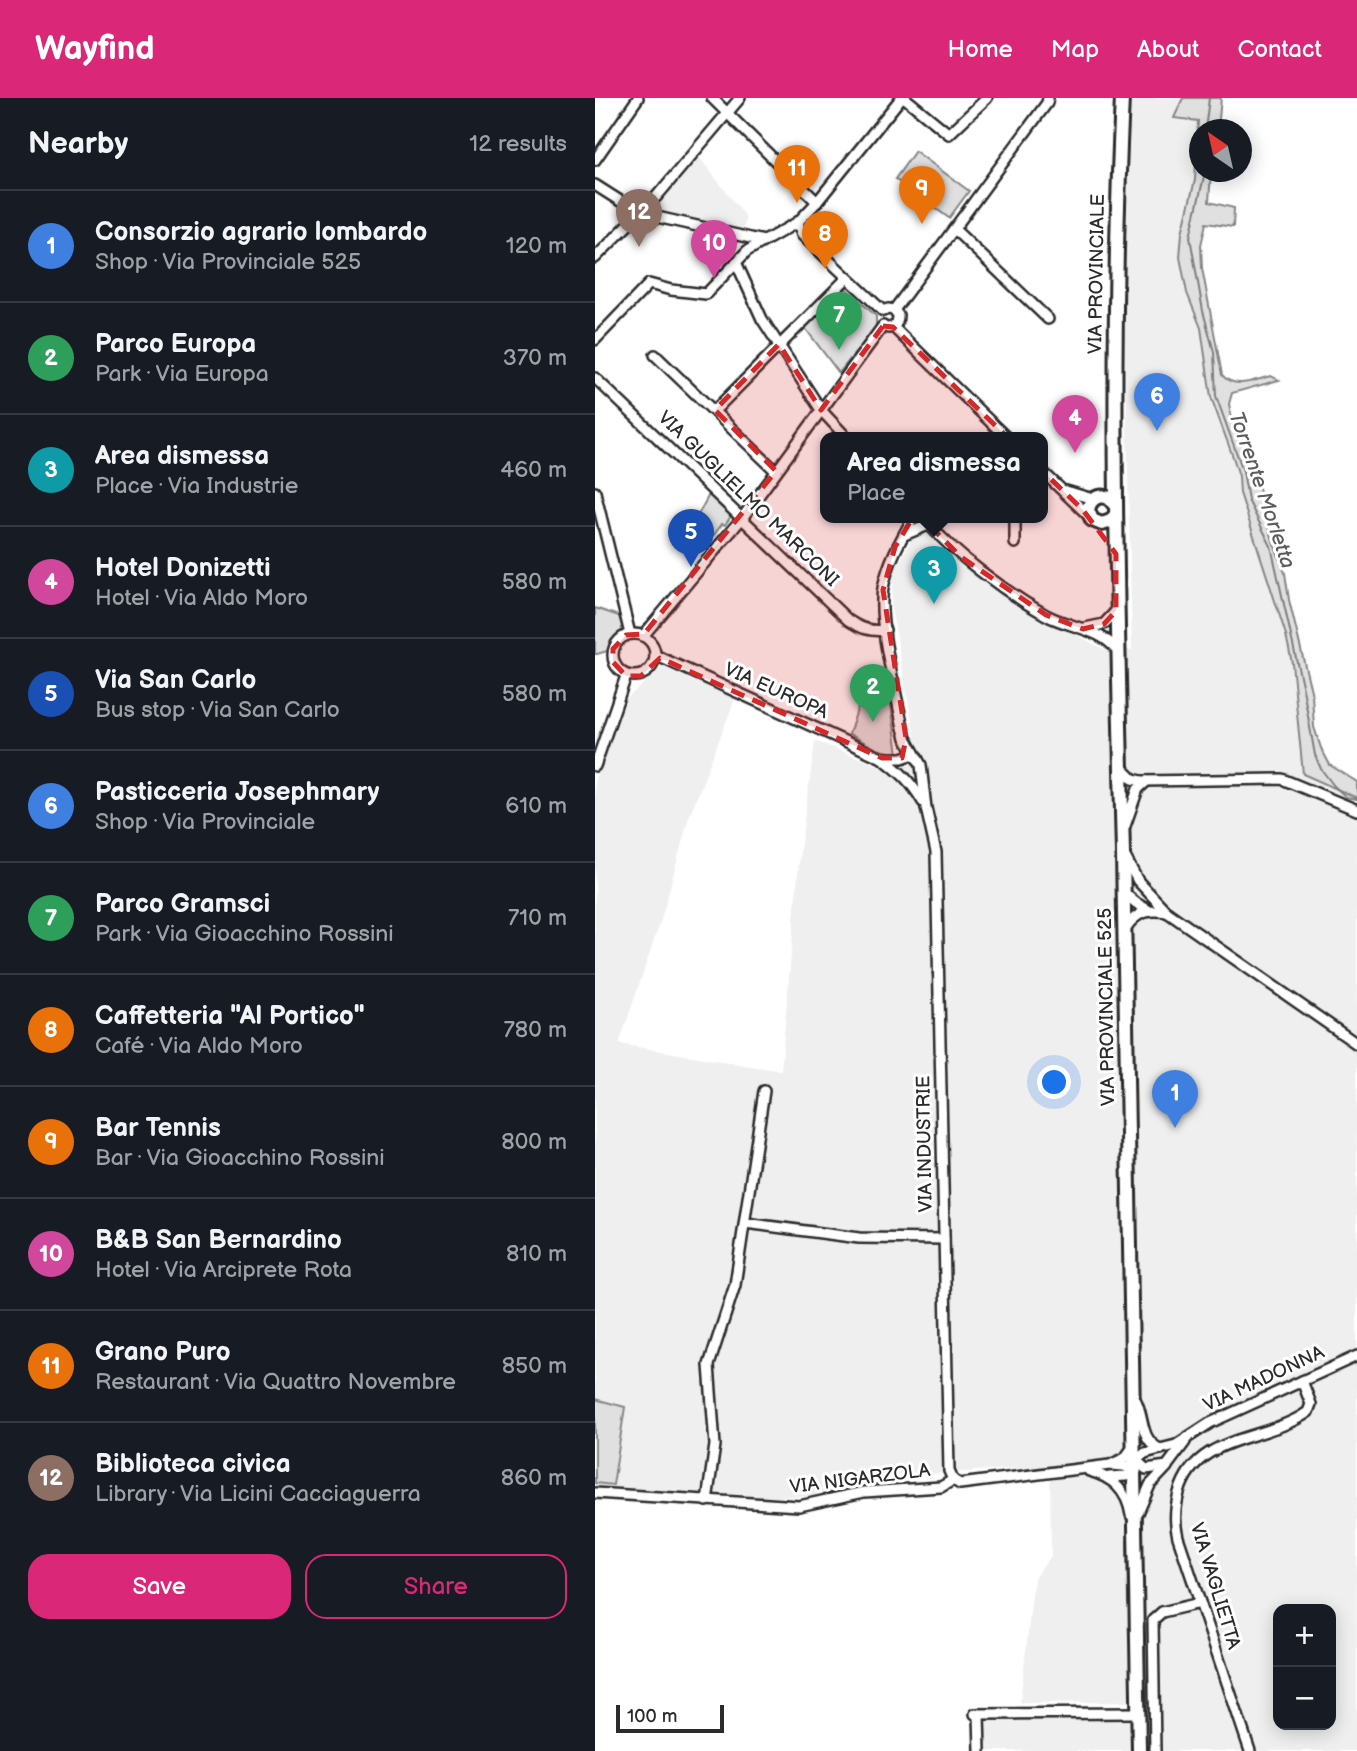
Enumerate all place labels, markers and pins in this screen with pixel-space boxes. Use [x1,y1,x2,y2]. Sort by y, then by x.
pin: 11 [774,145,820,203]
pin: 9 [899,166,945,224]
pin: 12 [616,189,662,247]
pin: 8 [802,211,848,269]
pin: 10 [691,220,737,278]
pin: 7 [816,292,862,350]
pin: 6 [1134,373,1180,431]
pin: 4 [1052,395,1098,453]
pin: 5 [668,509,714,567]
pin: 3 [911,546,957,604]
pin: 2 [850,664,896,722]
pin: 1 [1152,1070,1198,1128]

